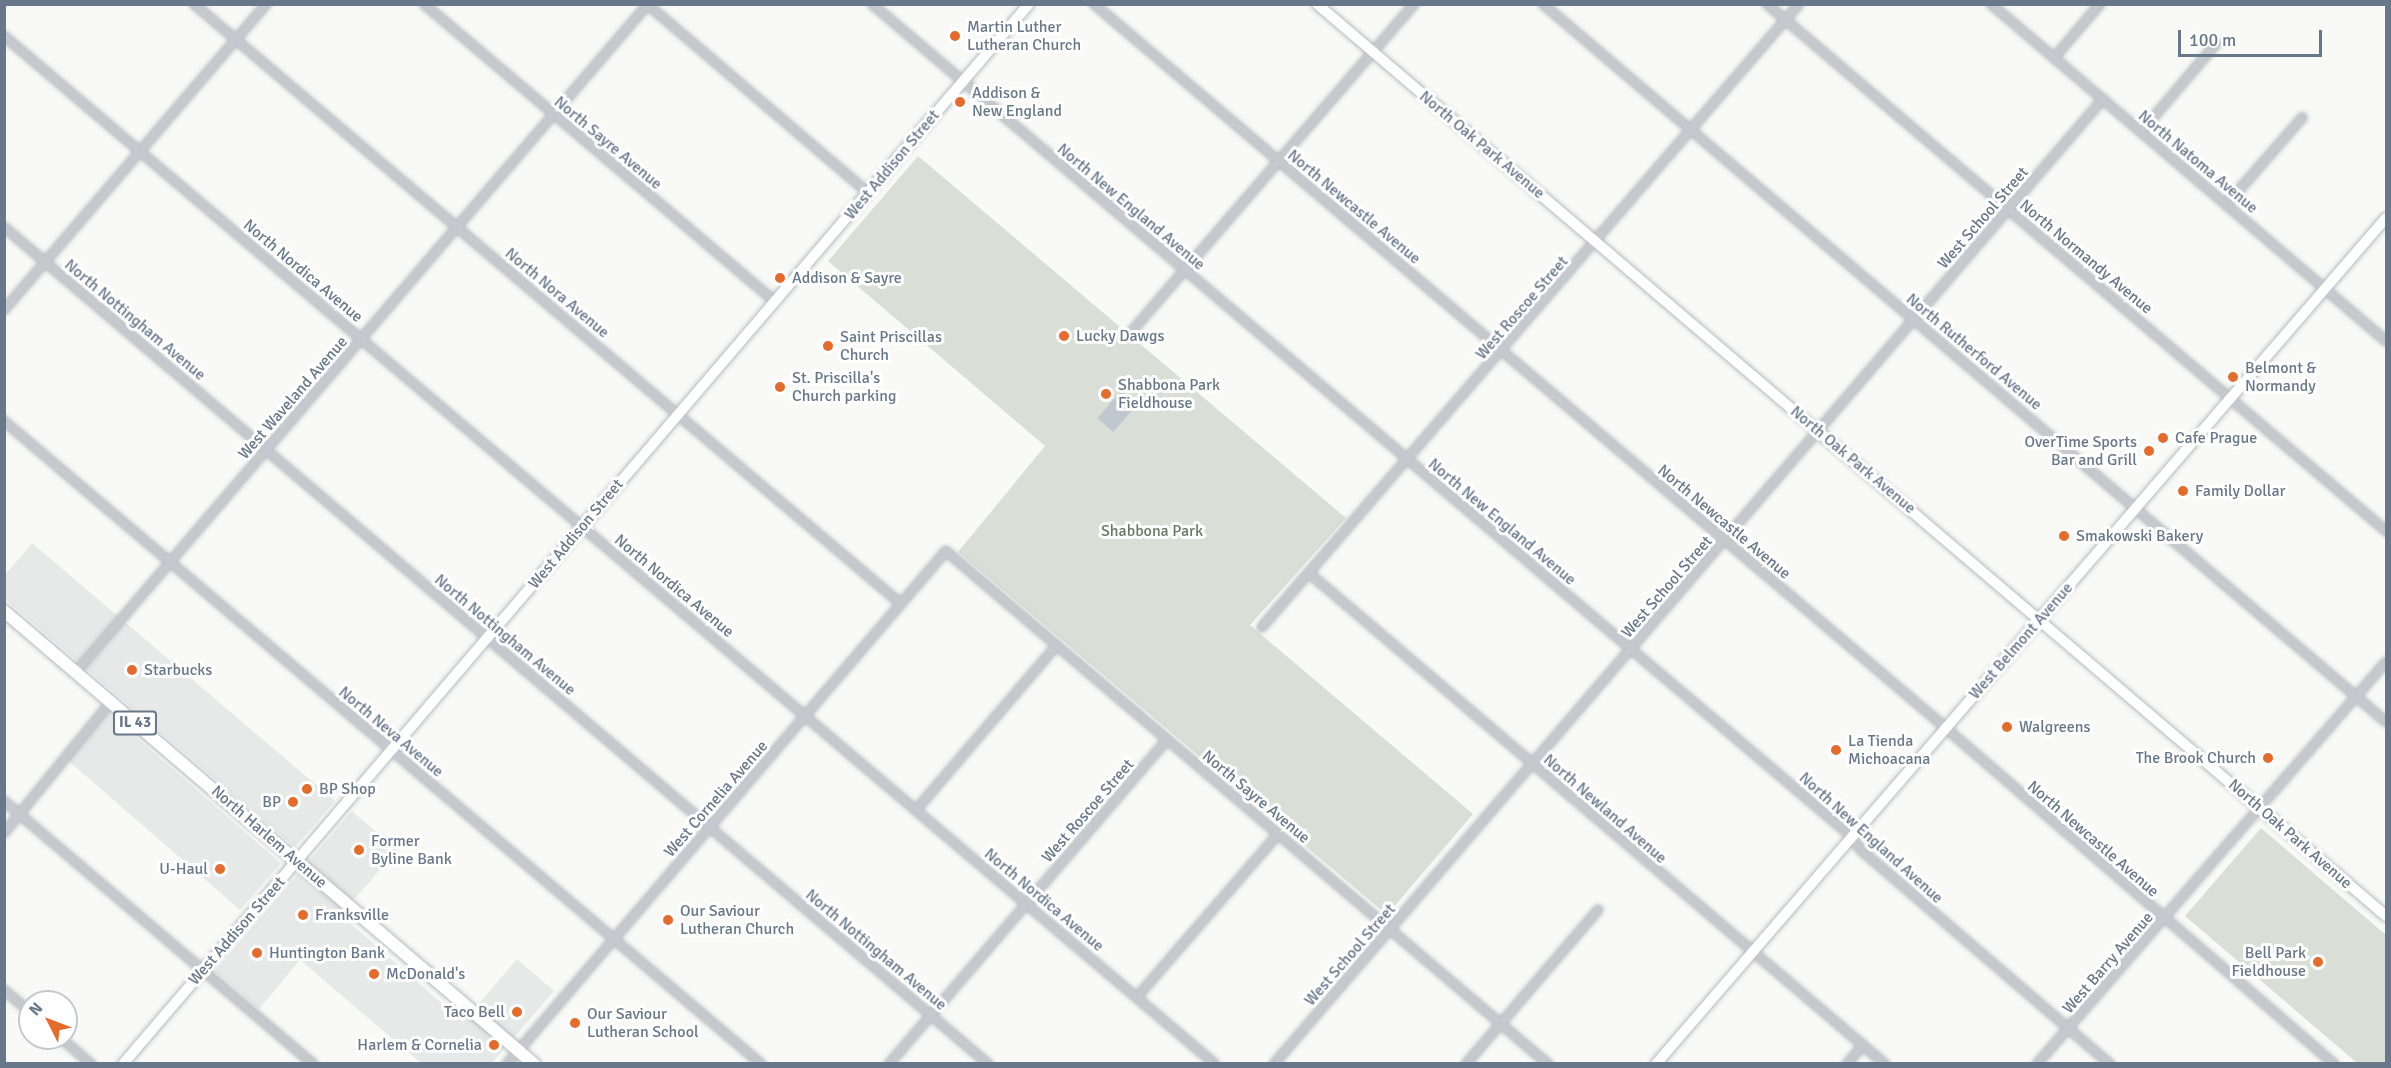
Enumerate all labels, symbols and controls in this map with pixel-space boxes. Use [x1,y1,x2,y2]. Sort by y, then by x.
place label: Martin Luther Lutheran Church [967,17,1081,55]
scale bar [2181,18,2325,56]
marker: Martin Luther Lutheran Church [948,29,962,43]
text: 100 m [2189,29,2236,51]
place label: Addison & New England [972,83,1062,121]
street label: North Oak Park Avenue [1415,87,1549,203]
street label: North Sayre Avenue [550,92,666,194]
marker: Addison & New England [953,95,967,109]
street label: West Addison Street [841,106,943,224]
street label: North Natoma Avenue [2134,106,2262,218]
street label: North New England Avenue [1053,140,1209,274]
street label: North Newcastle Avenue [1284,146,1424,268]
street label: West School Street [1934,163,2032,273]
street label: North Normandy Avenue [2016,196,2156,318]
street label: North Nordica Avenue [239,215,367,327]
street label: North Nora Avenue [501,244,613,342]
street label: West Roscoe Street [1472,252,1572,364]
street label: North Nottingham Avenue [61,255,209,385]
place label: Addison & Sayre [792,268,902,288]
marker: Addison & Sayre [773,271,787,285]
street label: North Rutherford Avenue [1902,290,2046,414]
place label: Lucky Dawgs [1076,326,1164,346]
place label: Saint Priscillas Church [840,327,942,365]
marker: Lucky Dawgs [1057,329,1071,343]
street label: West Waveland Avenue [234,333,352,463]
marker: Saint Priscillas Church [821,339,835,353]
place label: Belmont & Normandy [2245,358,2316,396]
place label: St. Priscilla's Church parking [792,368,896,406]
marker: Belmont & Normandy [2226,370,2240,384]
place label: Shabbona Park Fieldhouse [1118,375,1220,413]
marker: St. Priscilla's Church parking [773,380,787,394]
marker: Shabbona Park Fieldhouse [1099,387,1113,401]
street label: North Oak Park Avenue [1786,402,1920,518]
place label: Cafe Prague [2175,428,2257,448]
marker: Cafe Prague [2156,431,2170,445]
place label: OverTime Sports Bar and Grill [2025,432,2137,470]
marker: OverTime Sports Bar and Grill [2142,444,2156,458]
street label: North New England Avenue [1424,455,1580,589]
street label: North Newcastle Avenue [1654,461,1794,583]
street label: West Addison Street [525,475,627,593]
place label: Family Dollar [2195,481,2285,501]
marker: Family Dollar [2176,484,2190,498]
park label: Shabbona Park [1101,521,1203,541]
place label: Smakowski Bakery [2076,526,2203,546]
marker: Smakowski Bakery [2057,529,2071,543]
street label: North Nordica Avenue [610,530,738,642]
street label: West School Street [1618,532,1716,642]
street label: North Nottingham Avenue [431,570,579,700]
street label: West Belmont Avenue [1965,579,2077,703]
place label: Starbucks [144,660,212,680]
marker: Starbucks [125,663,139,677]
street label: North Neva Avenue [335,683,447,781]
road number: IL 43 [112,711,158,735]
place label: Walgreens [2019,717,2091,737]
marker: Walgreens [2000,720,2014,734]
place label: La Tienda Michoacana [1848,731,1930,769]
street label: West Cornelia Avenue [660,737,772,861]
marker: La Tienda Michoacana [1829,743,1843,757]
street label: North Sayre Avenue [1198,746,1314,848]
place label: The Brook Church [2136,748,2256,768]
street label: North Newland Avenue [1539,750,1671,868]
marker: The Brook Church [2261,751,2275,765]
street label: West Roscoe Street [1038,755,1138,867]
street label: North New England Avenue [1795,768,1947,908]
street label: North Oak Park Avenue [2224,775,2356,893]
street label: North Newcastle Avenue [2023,777,2163,901]
place label: BP Shop [319,779,376,799]
street label: North Harlem Avenue [207,782,331,892]
marker: BP Shop [300,782,314,796]
place label: BP [262,792,281,812]
marker: BP [286,795,300,809]
place label: Former Byline Bank [371,831,452,869]
marker: Former Byline Bank [352,843,366,857]
street label: North Nordica Avenue [980,844,1108,956]
place label: U-Haul [159,859,208,879]
marker: U-Haul [213,862,227,876]
street label: West Addison Street [185,873,289,989]
street label: North Nottingham Avenue [802,885,950,1015]
street label: West School Street [1301,900,1399,1010]
place label: Our Saviour Lutheran Church [680,901,794,939]
place label: Franksville [315,905,389,925]
marker: Franksville [296,908,310,922]
street label: West Barry Avenue [2059,908,2157,1018]
marker: Our Saviour Lutheran Church [661,913,675,927]
place label: Huntington Bank [269,943,385,963]
place label: Bell Park Fieldhouse [2231,943,2306,981]
marker: Huntington Bank [250,946,264,960]
marker: Bell Park Fieldhouse [2311,955,2325,969]
place label: McDonald's [386,964,465,984]
marker: McDonald's [367,967,381,981]
north arrow [18,990,78,1050]
text: N [25,998,47,1020]
place label: Taco Bell [444,1002,505,1022]
place label: Our Saviour Lutheran School [587,1004,699,1042]
marker: Taco Bell [510,1005,524,1019]
marker: Our Saviour Lutheran School [568,1016,582,1030]
place label: Harlem & Cornelia [357,1035,482,1055]
marker: Harlem & Cornelia [487,1038,501,1052]

